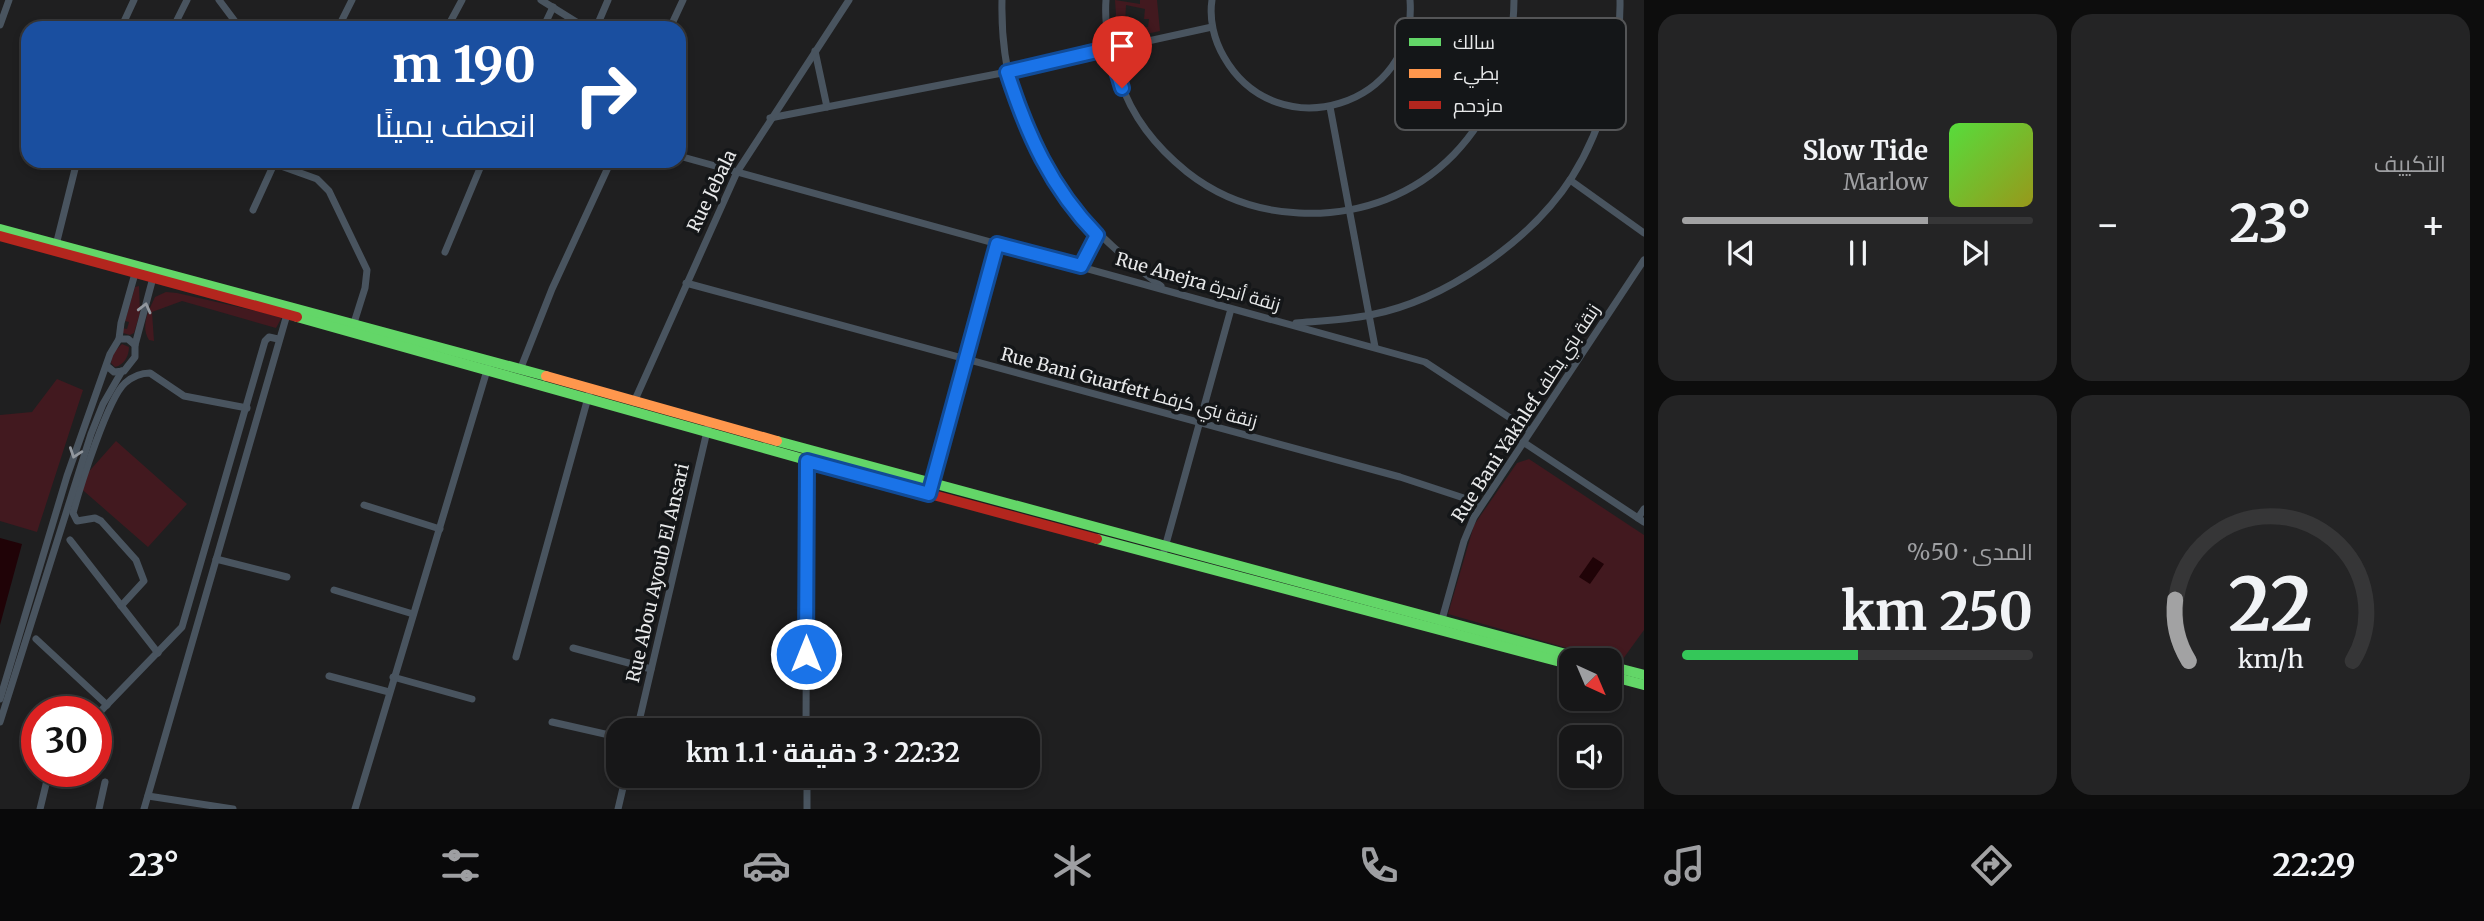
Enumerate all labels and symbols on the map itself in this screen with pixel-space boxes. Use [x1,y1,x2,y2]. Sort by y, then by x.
pin [1092,16,1152,88]
legend [1395,18,1626,130]
text: سالك [1453,30,1495,54]
text: بطيء [1453,61,1499,88]
text: مزدحم [1453,93,1503,119]
street label: Rue Jebala [682,146,741,236]
street label: Rue Anejra زنقة أنجرة [1113,247,1283,316]
street label: Rue Bani Yakhlef زنقة بني يخلف [1446,299,1607,528]
one-way arrow [137,302,151,314]
street label: Rue Bani Guarfett زنقة بني كرفط [998,342,1260,436]
one-way arrow [69,447,83,459]
street label: Rue Abou Ayoub El Ansari [621,461,694,685]
position arrow [769,617,843,691]
north arrow [1559,648,1622,710]
speed limit sign: 30 [21,696,112,787]

